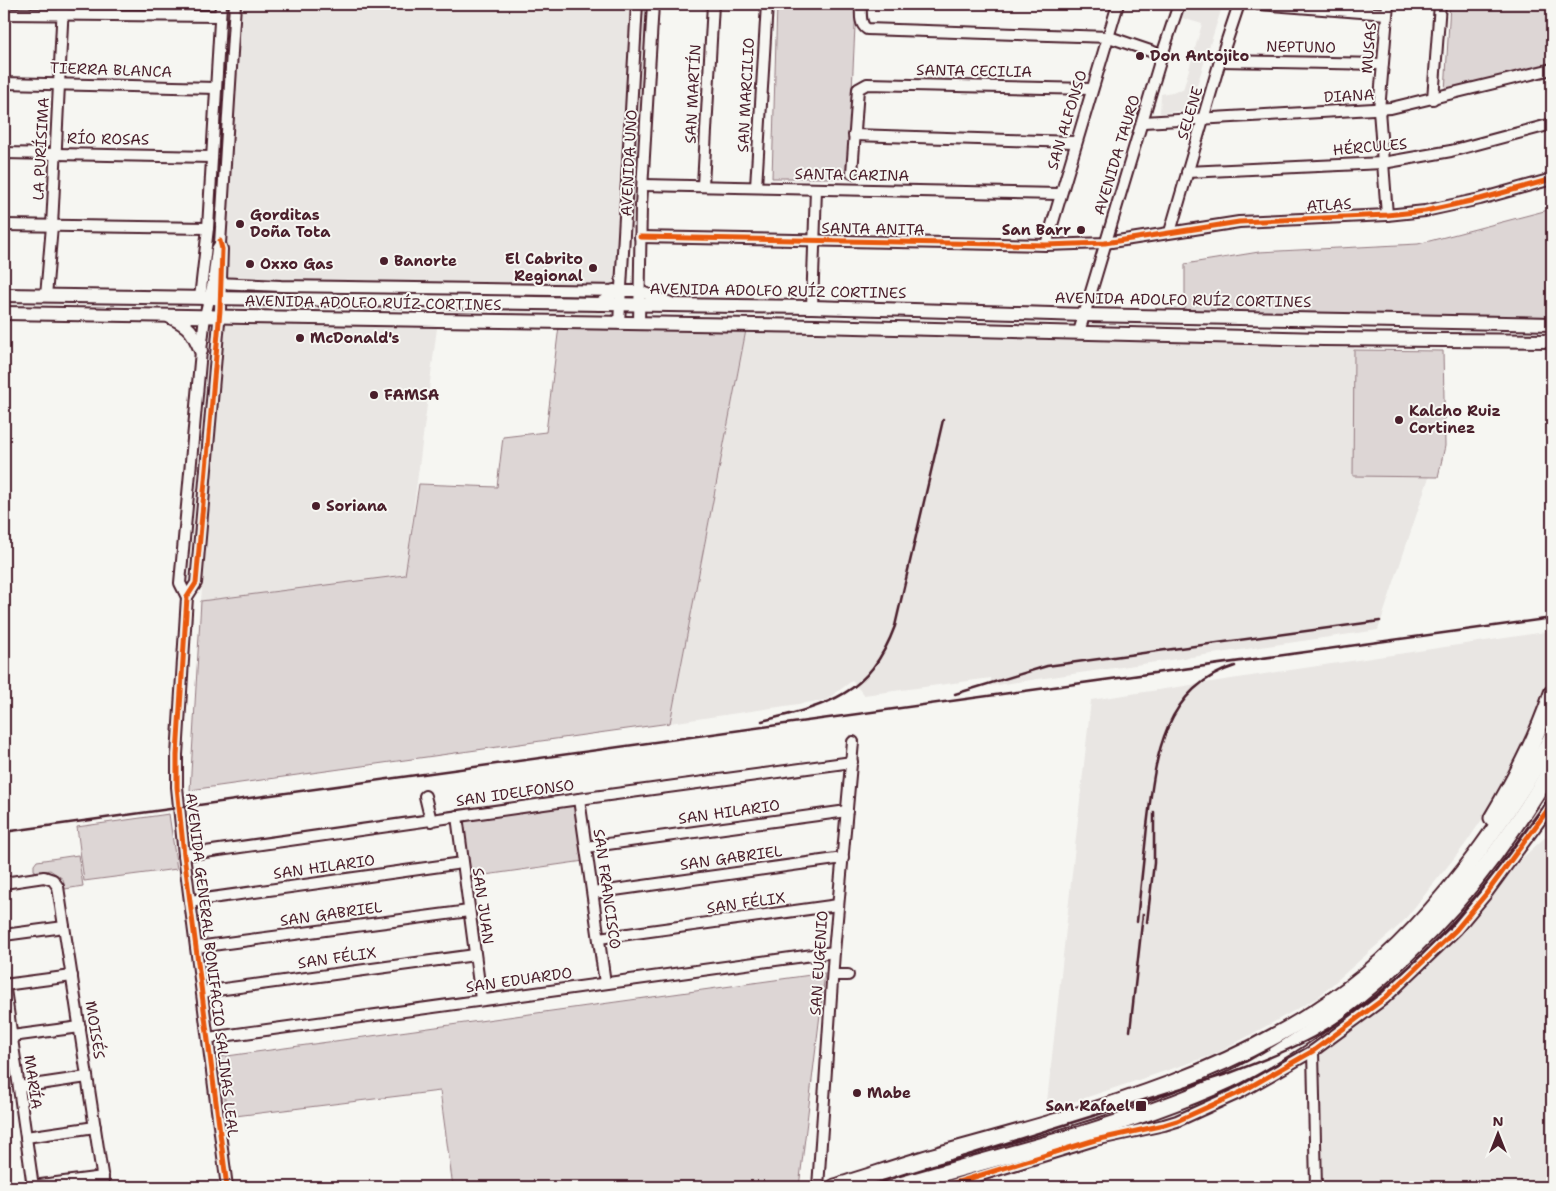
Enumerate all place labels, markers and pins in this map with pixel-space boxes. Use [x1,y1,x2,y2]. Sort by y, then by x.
place label: Don Antojito [1150,46,1249,66]
marker: Don Antojito [1134,50,1146,62]
place label: Gorditas Doña Tota [250,205,331,242]
marker: Gorditas Doña Tota [234,218,246,230]
place label: San Barr [1002,220,1071,240]
marker: San Barr [1075,224,1087,236]
place label: El Cabrito Regional [505,249,583,286]
place label: Banorte [394,251,457,271]
place label: Oxxo Gas [260,254,334,274]
marker: Banorte [378,255,390,267]
marker: Oxxo Gas [244,258,256,270]
marker: El Cabrito Regional [587,262,599,274]
place label: McDonald's [310,328,400,348]
marker: McDonald's [294,332,306,344]
place label: FAMSA [384,385,440,405]
marker: FAMSA [368,389,380,401]
place label: Kalcho Ruiz Cortinez [1409,401,1501,438]
marker: Kalcho Ruiz Cortinez [1393,414,1405,426]
place label: Soriana [326,496,388,516]
marker: Soriana [310,500,322,512]
place label: Mabe [867,1083,911,1103]
marker: Mabe [851,1087,863,1099]
place label: San Rafael [1045,1096,1130,1116]
marker: San Rafael [1134,1099,1148,1113]

